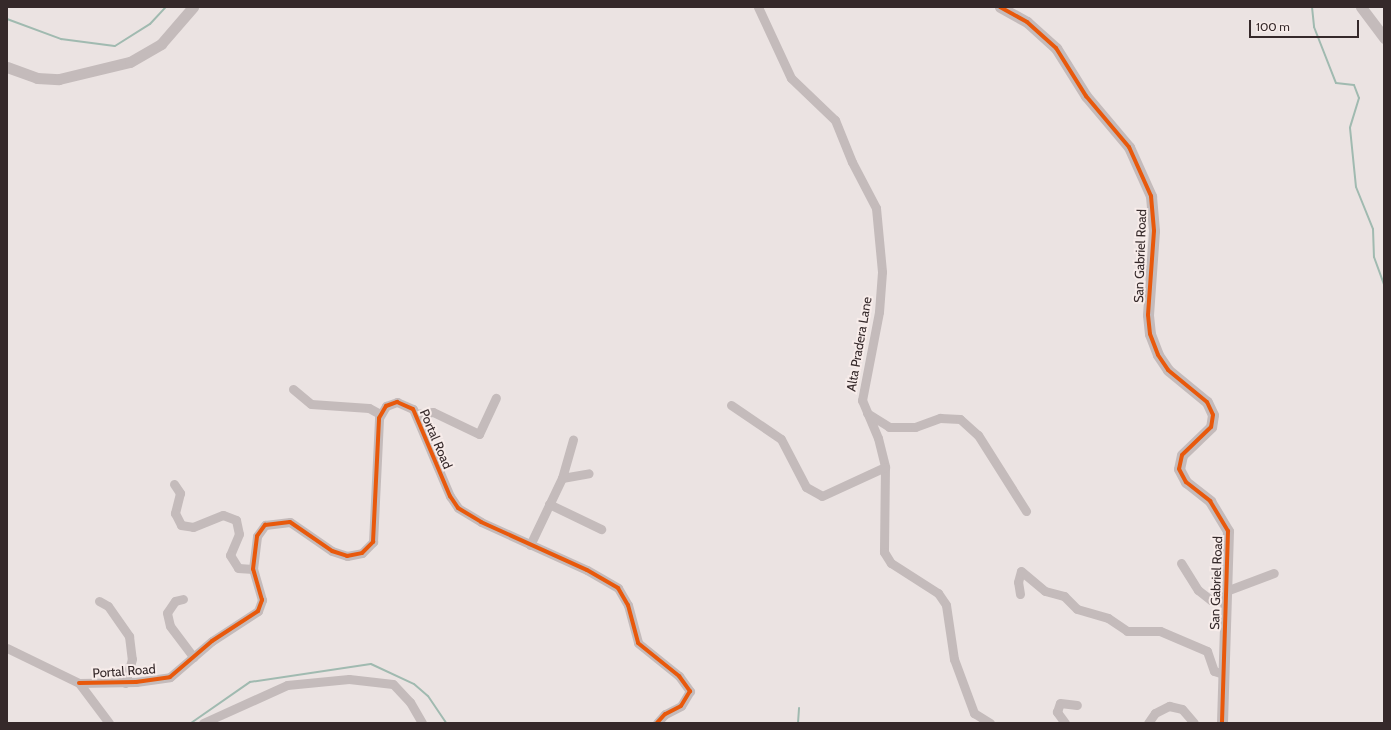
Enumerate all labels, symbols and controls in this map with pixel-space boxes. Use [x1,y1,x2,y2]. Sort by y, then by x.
scale bar [1251,12,1361,38]
text: 100 m [1256,19,1290,34]
street label: San Gabriel Road [1131,209,1149,303]
street label: Alta Pradera Lane [843,295,875,393]
street label: Portal Road [416,407,456,471]
street label: San Gabriel Road [1207,536,1225,630]
street label: Portal Road [92,661,156,681]

